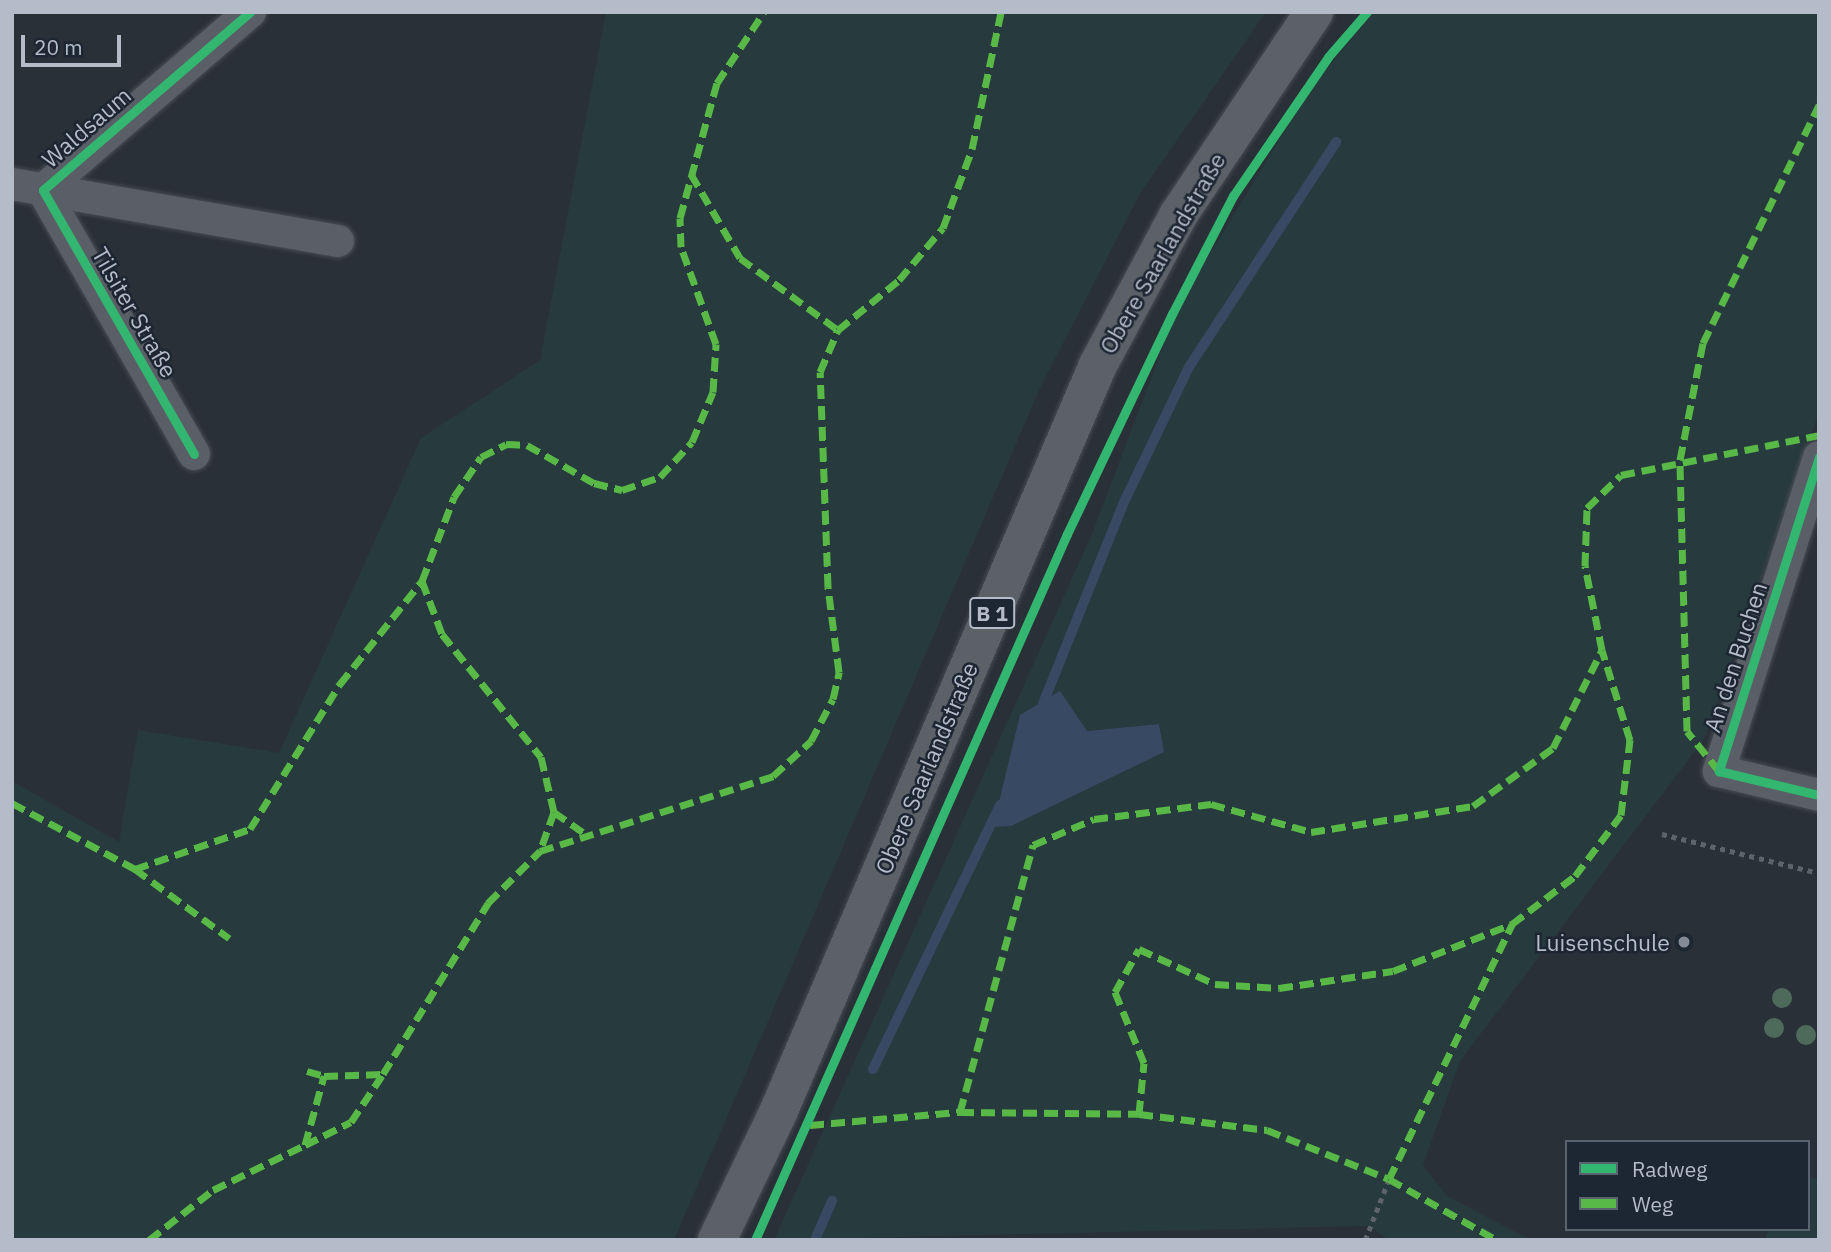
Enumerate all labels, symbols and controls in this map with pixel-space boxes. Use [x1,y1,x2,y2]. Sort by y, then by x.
scale bar [24,21,124,65]
text: 20 m [34,33,83,61]
street label: Waldsaum [36,81,136,173]
street label: Obere Saarlandstraße [1093,148,1231,358]
street label: Tilsiter Straße [87,242,183,382]
street label: An den Buchen [1698,579,1772,735]
road number: B 1 [968,596,1016,630]
street label: Obere Saarlandstraße [869,658,983,878]
place label: Luisenschule [1535,928,1670,956]
marker: Luisenschule [1676,934,1692,950]
legend [1565,1140,1810,1231]
text: Radweg [1632,1155,1707,1183]
text: Weg [1632,1190,1673,1218]

